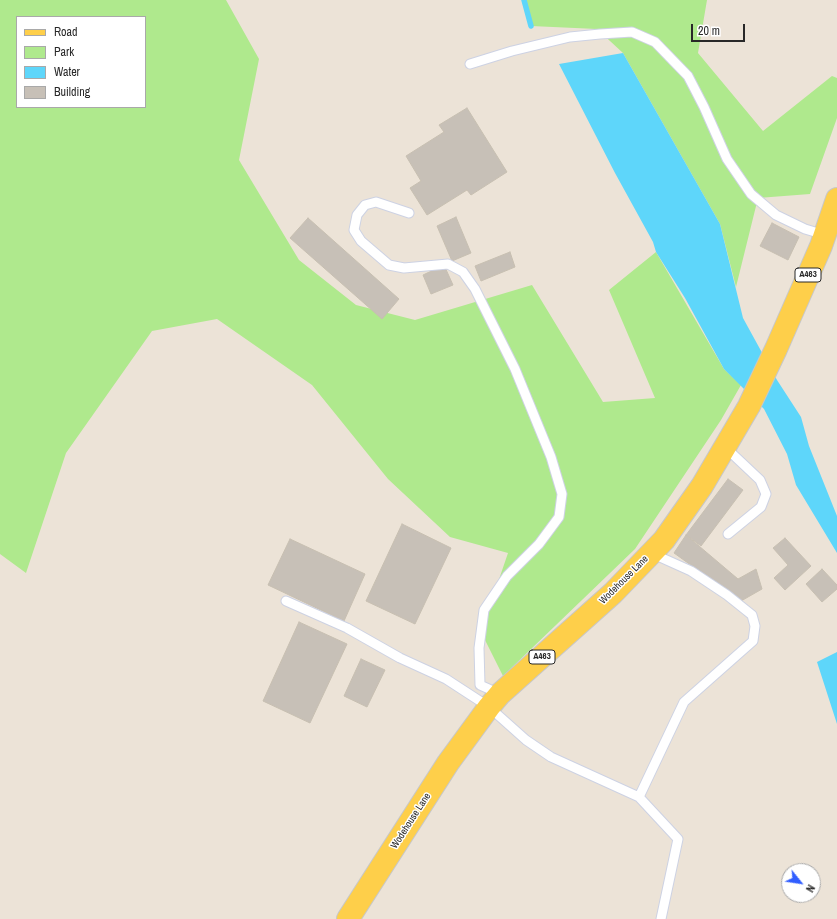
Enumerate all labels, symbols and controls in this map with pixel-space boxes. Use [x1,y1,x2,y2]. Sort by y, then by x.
legend [16,16,146,108]
scale bar [693,16,747,42]
text: 20 m [698,23,720,39]
text: Road [54,24,78,40]
text: Park [54,44,74,60]
text: Water [54,64,80,80]
text: Building [54,84,90,100]
road number: A463 [795,268,821,282]
street label: Wodehouse Lane [597,553,651,607]
road number: A463 [529,650,555,664]
street label: Wodehouse Lane [389,791,433,851]
north arrow [781,863,821,903]
text: N [803,882,818,895]

